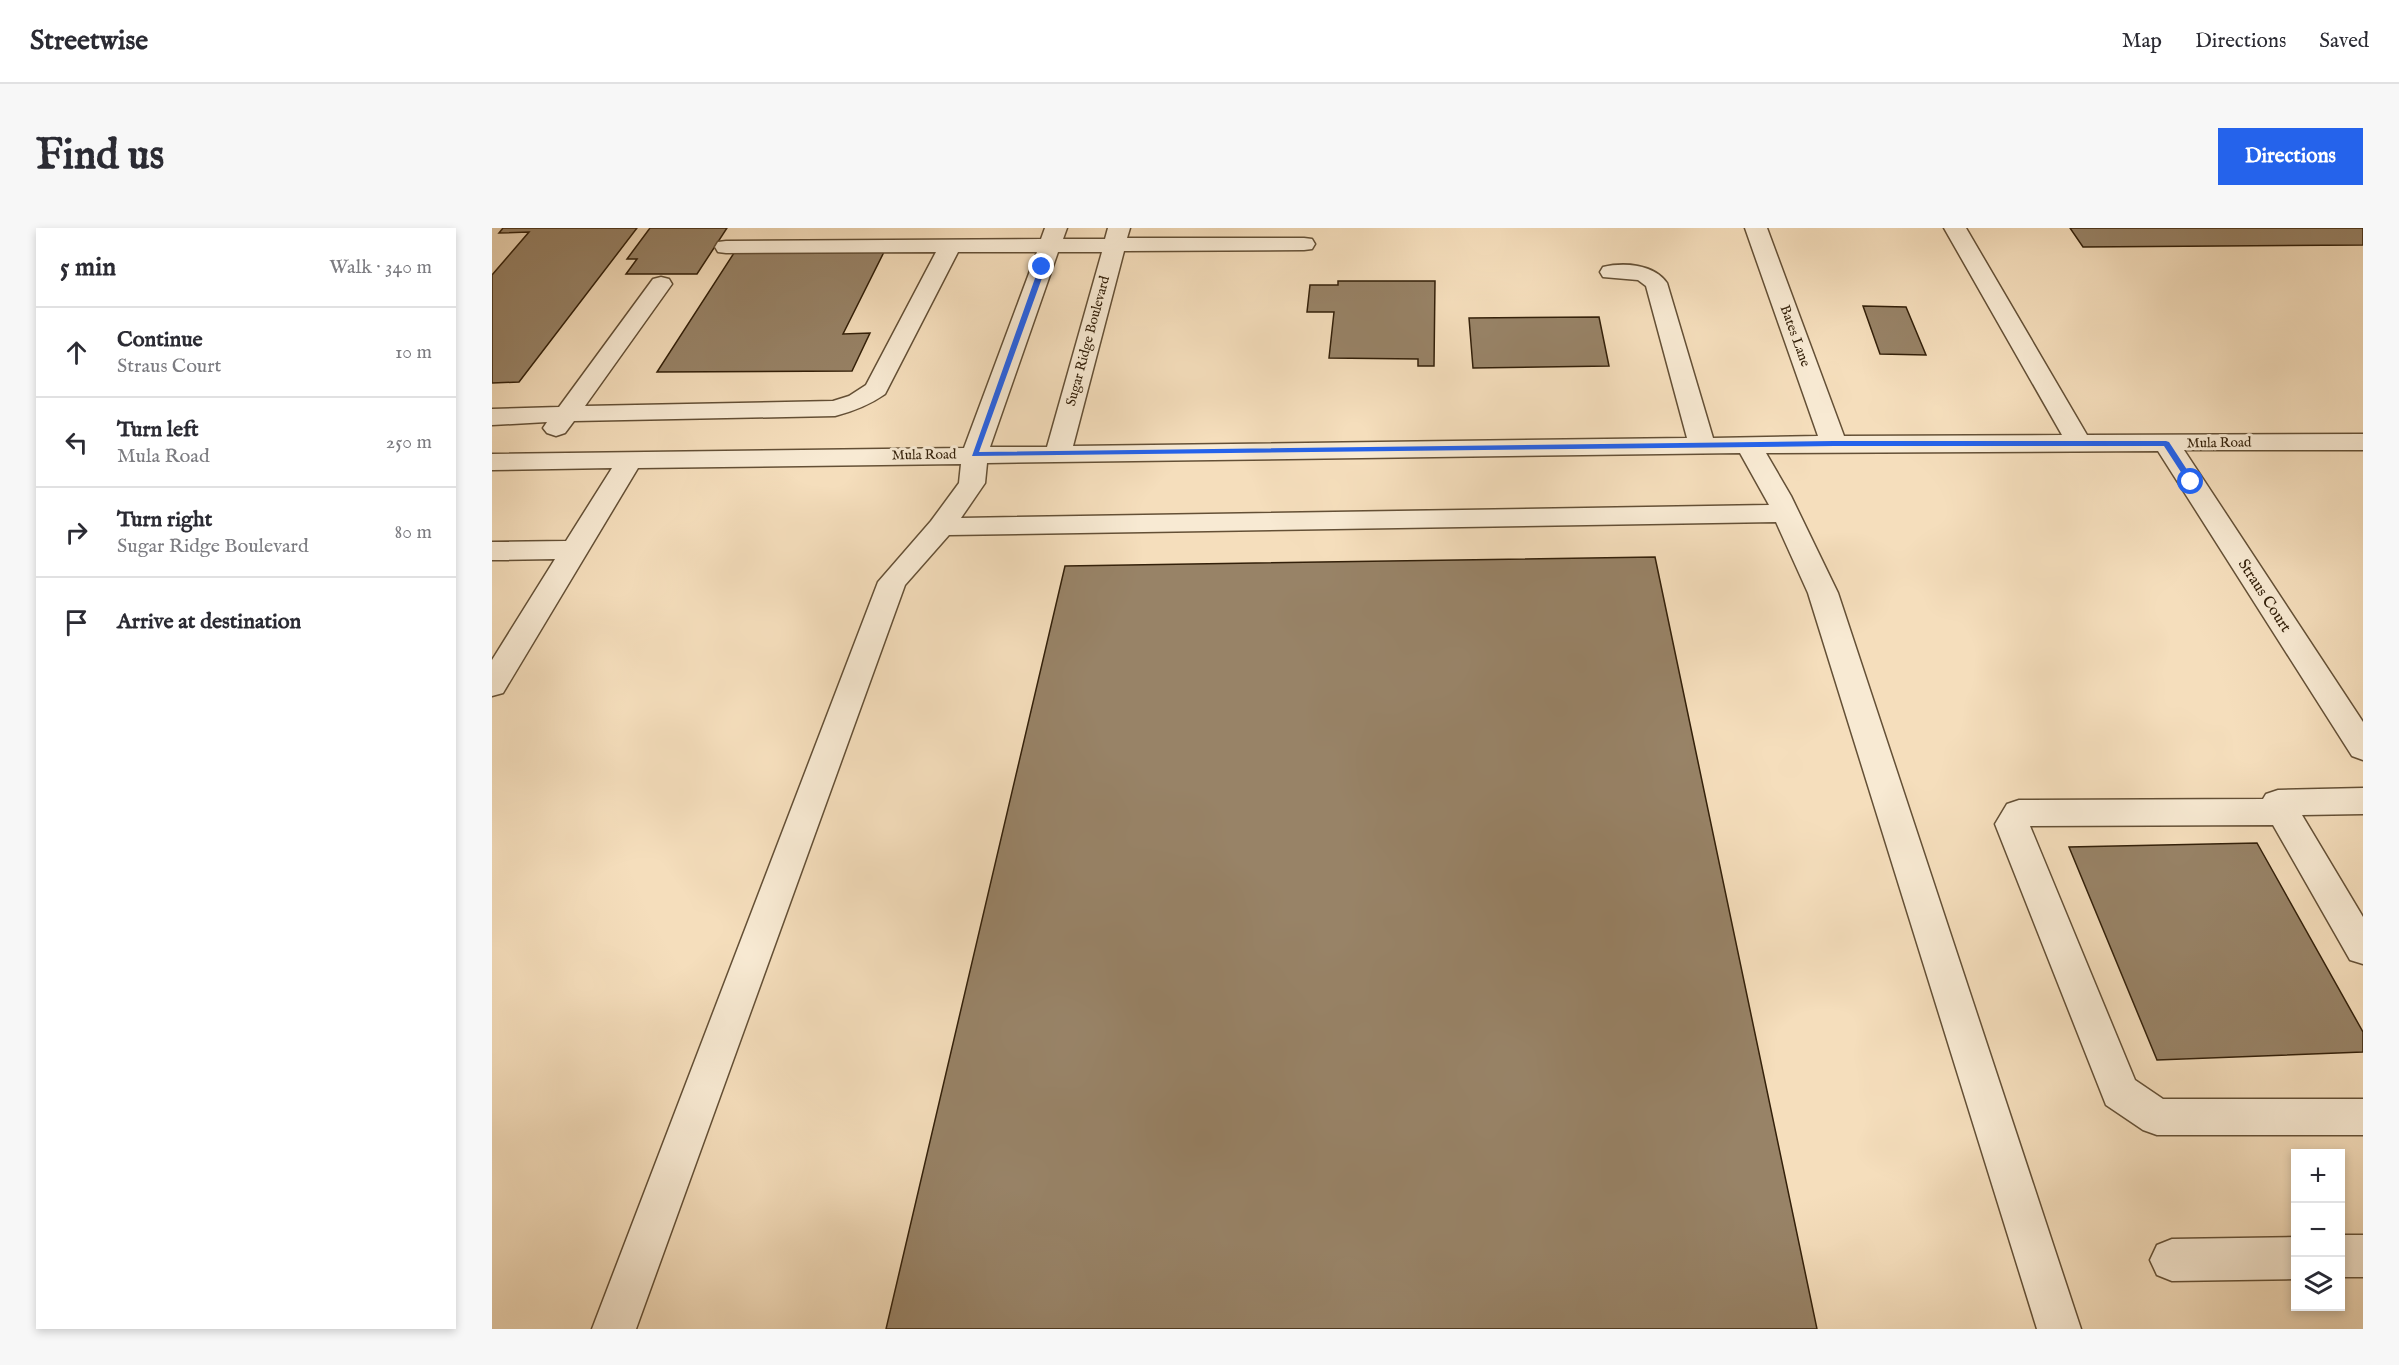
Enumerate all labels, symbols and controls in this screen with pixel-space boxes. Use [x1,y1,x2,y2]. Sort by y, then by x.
text: Streetwise [30,24,148,59]
text: Map [2122,28,2162,55]
text: Directions [2195,28,2286,55]
text: Saved [2319,28,2369,55]
button: Directions [2218,128,2363,185]
text: Find us [36,130,164,183]
text: 5 min [60,251,116,284]
route end [1028,253,1054,279]
text: Walk · 340 m [329,255,432,280]
street label: Sugar Ridge Boulevard [1062,273,1114,408]
street label: Bates Lane [1776,303,1815,370]
text: Continue [117,326,203,354]
icon: ahead [60,336,93,369]
text: 10 m [395,340,432,365]
text: Straus Court [117,354,221,379]
text: Turn left [117,416,199,444]
icon: left [60,426,93,459]
text: 250 m [386,430,432,455]
street label: Mula Road [2186,433,2252,453]
text: Mula Road [117,444,210,469]
street label: Mula Road [891,445,957,465]
route start [2177,468,2203,494]
text: Turn right [117,506,212,534]
icon: right [60,516,93,549]
text: 80 m [395,520,432,545]
text: Sugar Ridge Boulevard [117,534,309,559]
street label: Straus Court [2233,556,2295,637]
icon: arrive [60,606,93,639]
text: Arrive at destination [117,608,301,636]
map controls [2291,1149,2345,1311]
button: + [2291,1149,2345,1203]
button: − [2291,1203,2345,1257]
button: layers [2291,1257,2345,1311]

